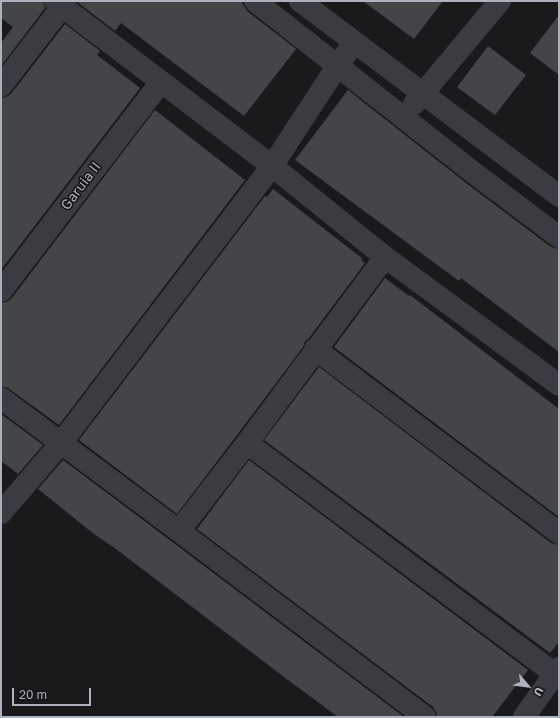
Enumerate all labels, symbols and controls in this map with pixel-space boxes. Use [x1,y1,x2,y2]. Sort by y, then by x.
street label: Garuia II [58,159,104,213]
north arrow [508,666,548,706]
scale bar [14,680,93,706]
text: U [531,685,547,698]
text: 20 m [19,687,47,702]

